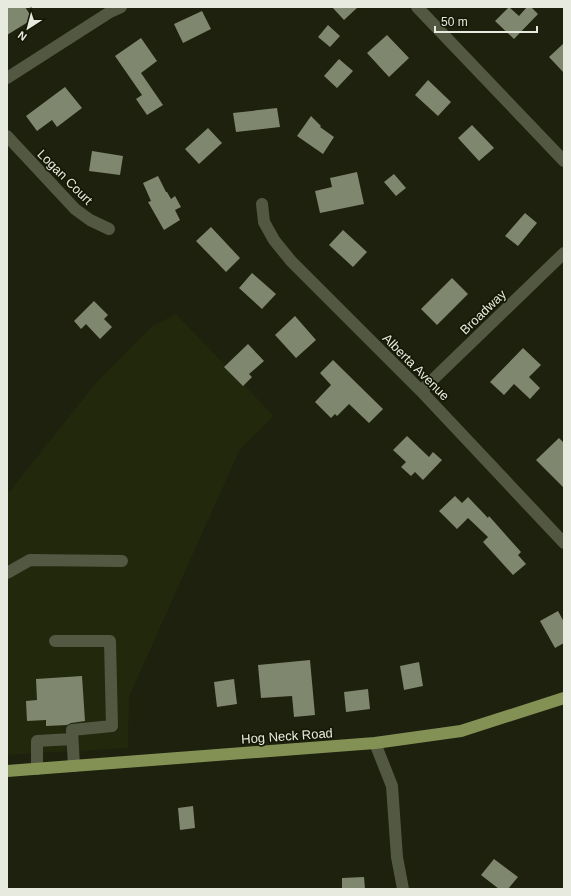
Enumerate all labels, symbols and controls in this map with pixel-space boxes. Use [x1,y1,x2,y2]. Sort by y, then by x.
north arrow [8,8,48,48]
scale bar [435,8,537,34]
text: 50 m [441,15,468,29]
text: N [15,29,29,43]
street label: Logan Court [34,146,96,208]
street label: Broadway [457,286,509,337]
street label: Alberta Avenue [380,331,452,403]
street label: Hog Neck Road [241,725,333,747]

